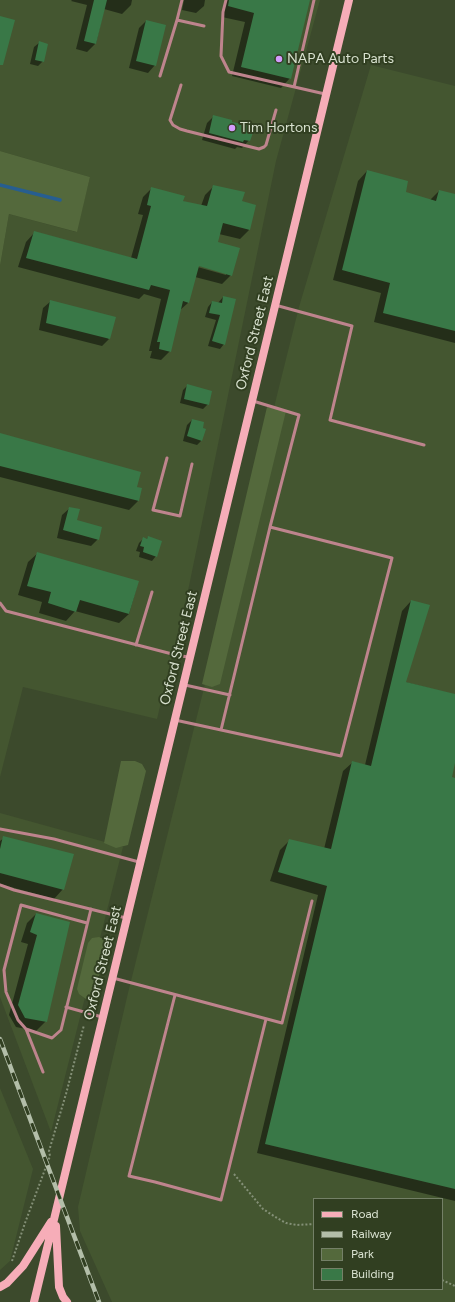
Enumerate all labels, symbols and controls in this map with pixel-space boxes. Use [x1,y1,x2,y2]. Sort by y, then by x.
place label: NAPA Auto Parts [287,51,394,67]
marker: NAPA Auto Parts [274,54,284,64]
place label: Tim Hortons [240,120,317,136]
marker: Tim Hortons [227,123,237,133]
street label: Oxford Street East [233,274,277,392]
street label: Oxford Street East [157,589,201,707]
street label: Oxford Street East [81,904,125,1022]
legend [313,1198,443,1290]
text: Road [351,1207,379,1221]
text: Railway [351,1227,392,1241]
text: Park [351,1247,374,1261]
text: Building [351,1267,394,1281]

